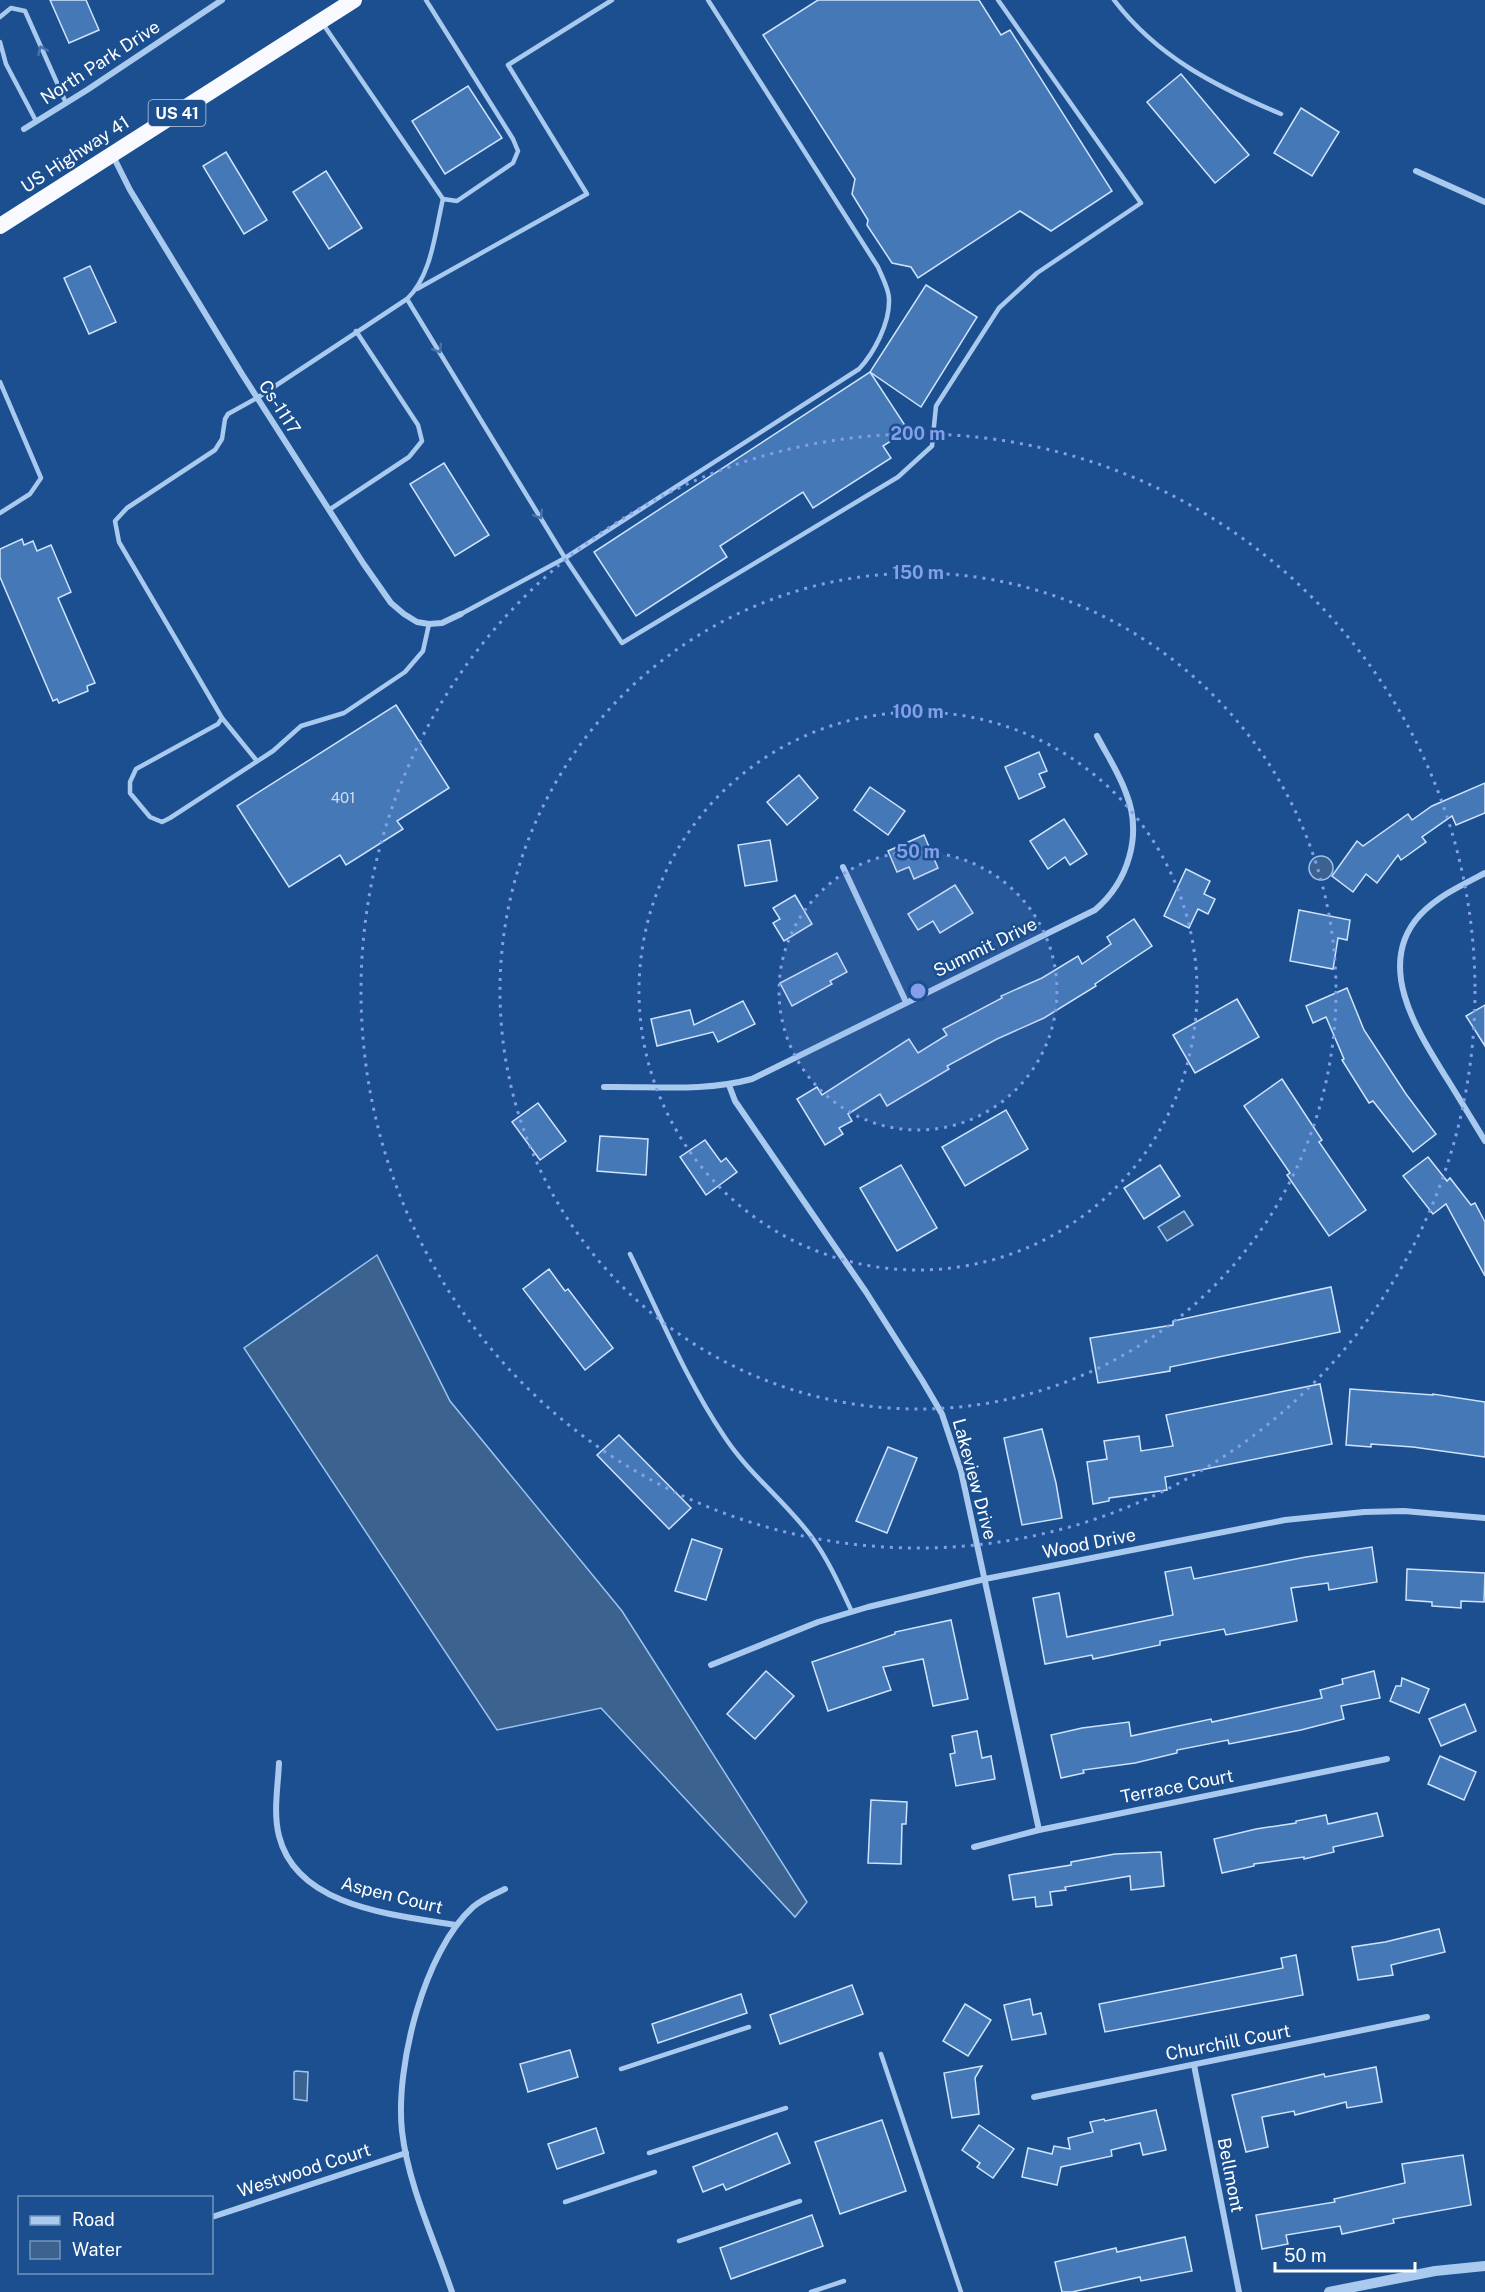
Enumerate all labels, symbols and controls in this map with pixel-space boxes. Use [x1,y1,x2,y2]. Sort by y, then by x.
street label: North Park Drive [36,16,164,108]
one-way arrow [38,45,50,56]
road number: US 41 [148,100,206,126]
street label: US Highway 41 [17,111,133,197]
one-way arrow [430,343,442,353]
street label: Cs-1117 [255,376,305,438]
text: 200 m [891,423,945,444]
one-way arrow [531,509,543,519]
text: 150 m [892,562,944,583]
text: 100 m [892,701,944,722]
house number: 401 [331,789,355,806]
text: 50 m [896,841,940,862]
street label: Summit Drive [930,913,1040,981]
centre of rings [908,981,928,1001]
street label: Lakeview Drive [949,1416,1001,1542]
street label: Wood Drive [1040,1524,1138,1562]
street label: Terrace Court [1119,1765,1235,1807]
street label: Aspen Court [339,1872,445,1918]
street label: Churchill Court [1164,2020,1292,2064]
street label: Bellmont [1213,2136,1249,2214]
street label: Westwood Court [235,2139,373,2201]
legend [18,2196,213,2274]
text: Road [72,2209,115,2230]
scale bar [1275,2235,1414,2273]
text: Water [72,2239,122,2260]
text: 50 m [1284,2245,1327,2266]

